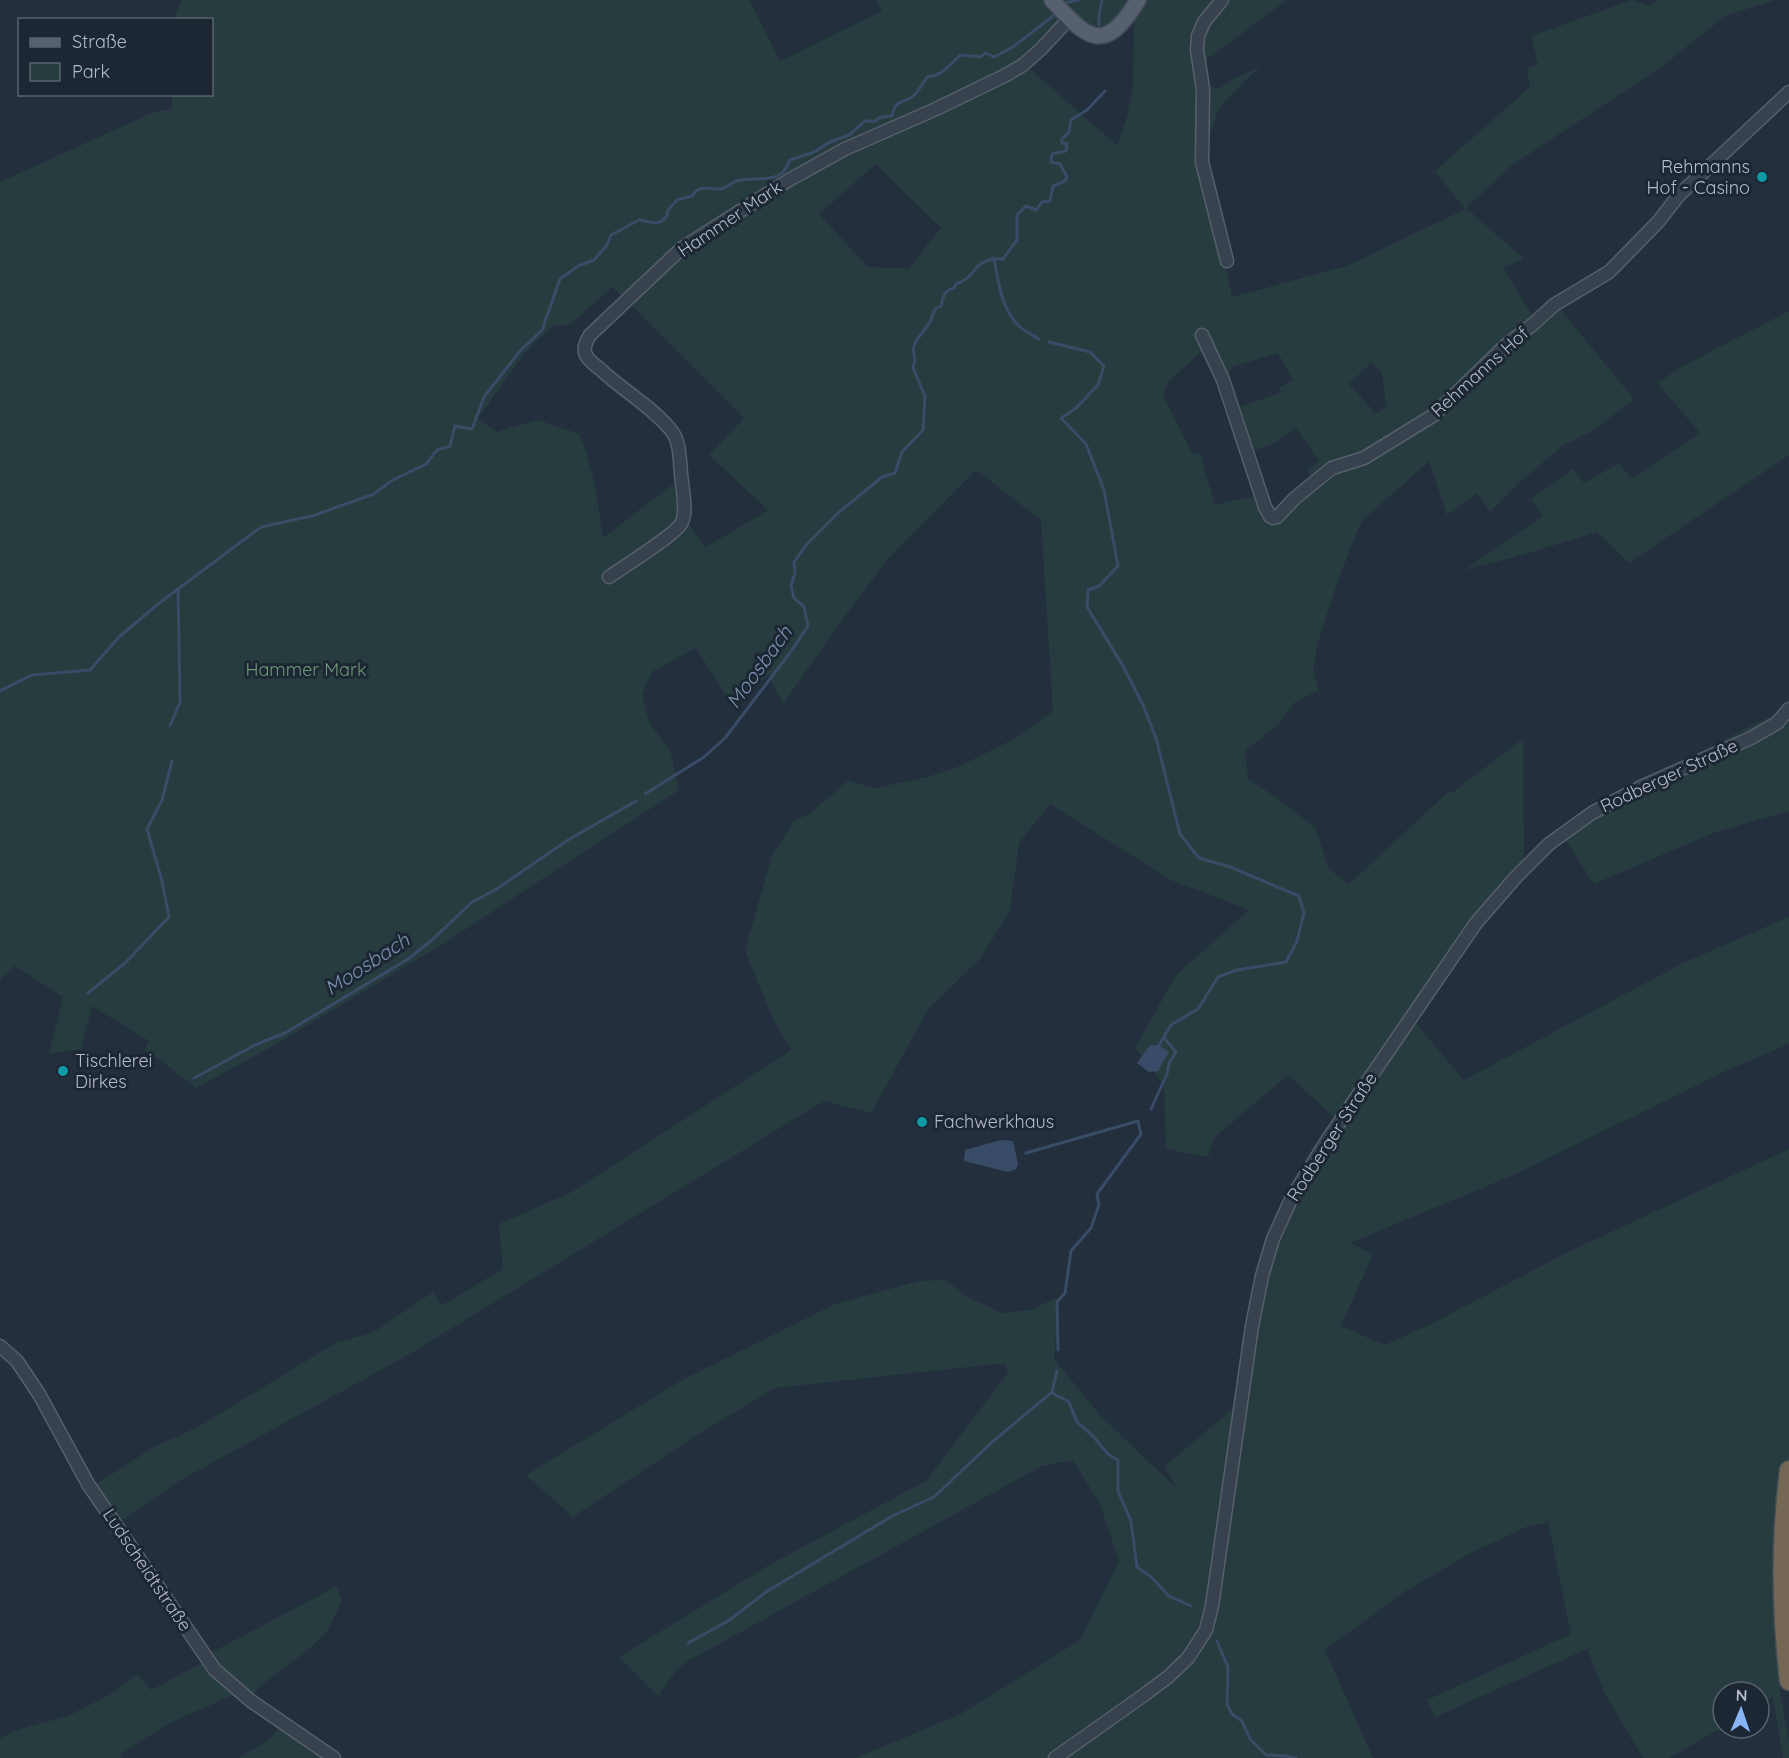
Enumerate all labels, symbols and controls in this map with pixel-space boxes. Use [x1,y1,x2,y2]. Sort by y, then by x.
legend [18,18,213,96]
text: Straße [72,30,127,53]
text: Park [72,60,110,83]
place label: Rehmanns Hof - Casino [1647,155,1750,199]
marker: Rehmanns Hof - Casino [1755,170,1769,184]
street label: Hammer Mark [673,175,786,262]
street label: Rehmanns Hof [1426,321,1534,422]
water label: Moosbach [720,620,797,713]
park label: Hammer Mark [245,658,367,681]
street label: Rodberger Straße [1596,734,1741,818]
water label: Moosbach [320,927,414,1000]
place label: Tischlerei Dirkes [75,1049,152,1093]
marker: Tischlerei Dirkes [56,1064,70,1078]
street label: Rodberger Straße [1281,1068,1382,1206]
place label: Fachwerkhaus [934,1110,1054,1133]
marker: Fachwerkhaus [915,1115,929,1129]
street label: Ludscheidtstraße [98,1504,197,1636]
north arrow [1711,1680,1771,1740]
text: N [1735,1685,1748,1705]

